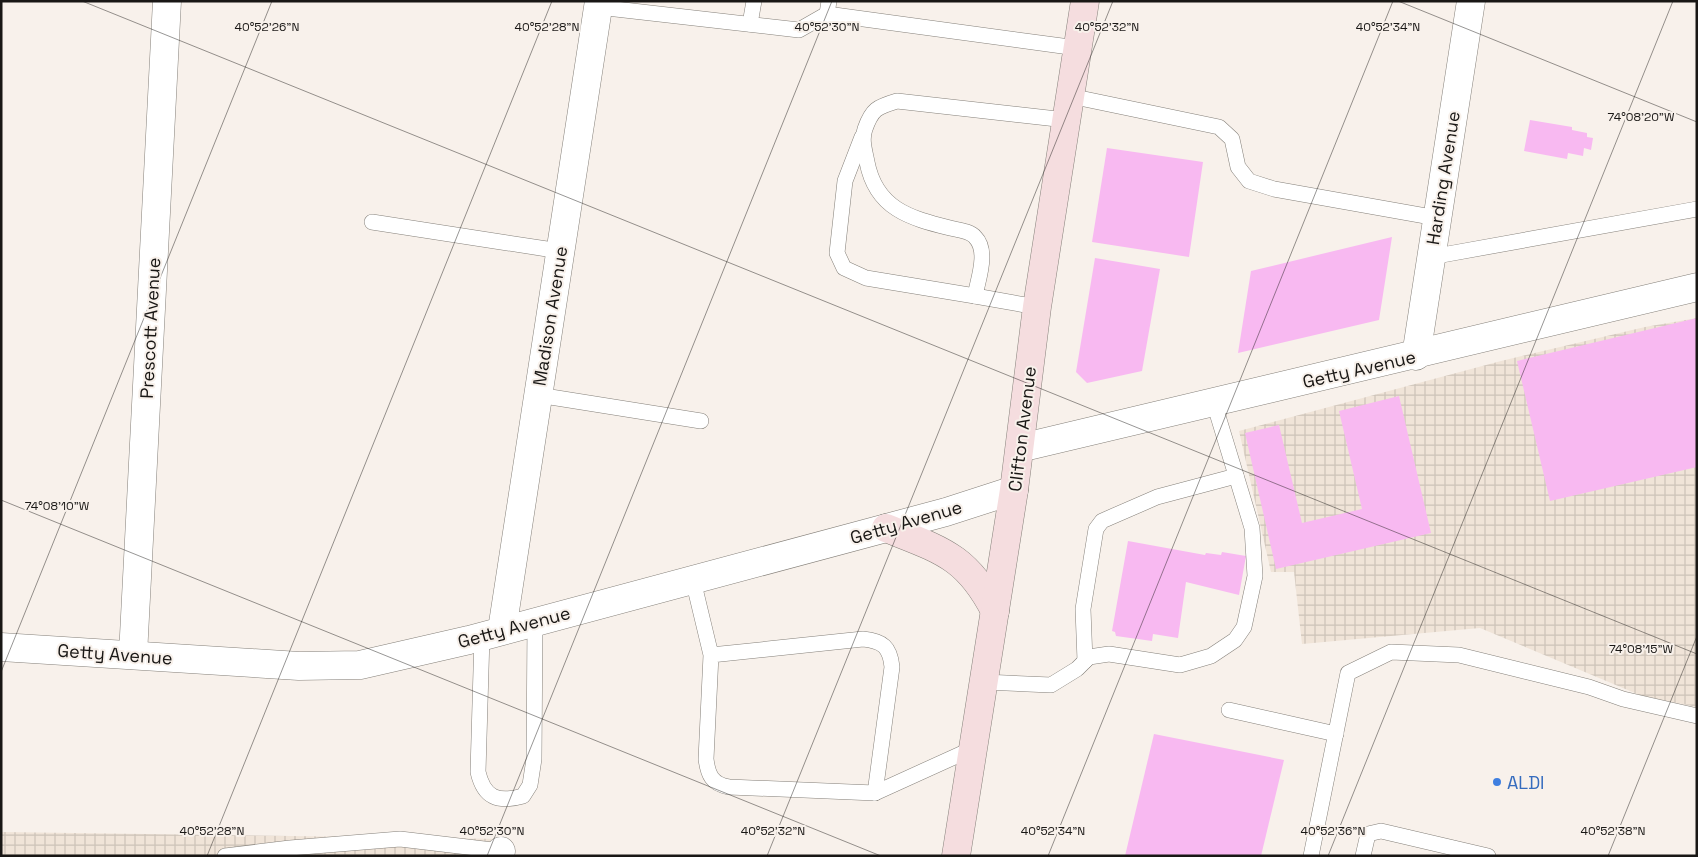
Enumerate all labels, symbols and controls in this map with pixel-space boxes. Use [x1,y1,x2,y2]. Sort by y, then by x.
text: 40°52'26"N [235,19,299,35]
text: 40°52'28"N [515,19,579,35]
text: 40°52'30"N [794,19,860,35]
text: 40°52'32"N [1075,19,1139,35]
text: 40°52'34"N [1356,19,1420,35]
street label: Harding Avenue [1421,109,1465,247]
text: 74°08'20"W [1608,109,1675,125]
street label: Madison Avenue [528,244,572,388]
street label: Prescott Avenue [135,257,165,399]
street label: Getty Avenue [1300,345,1418,393]
street label: Clifton Avenue [1003,365,1041,493]
street label: Getty Avenue [847,495,965,549]
text: 74°08'10"W [25,498,90,514]
street label: Getty Avenue [455,601,573,653]
street label: Getty Avenue [57,638,173,670]
text: 74°08'15"W [1609,641,1674,657]
place label: ALDI [1507,771,1545,794]
marker: ALDI [1491,776,1503,788]
text: 40°52'28"N [180,823,244,839]
text: 40°52'30"N [459,823,525,839]
text: 40°52'32"N [741,823,805,839]
text: 40°52'34"N [1021,823,1085,839]
text: 40°52'36"N [1301,823,1365,839]
text: 40°52'38"N [1581,823,1645,839]

